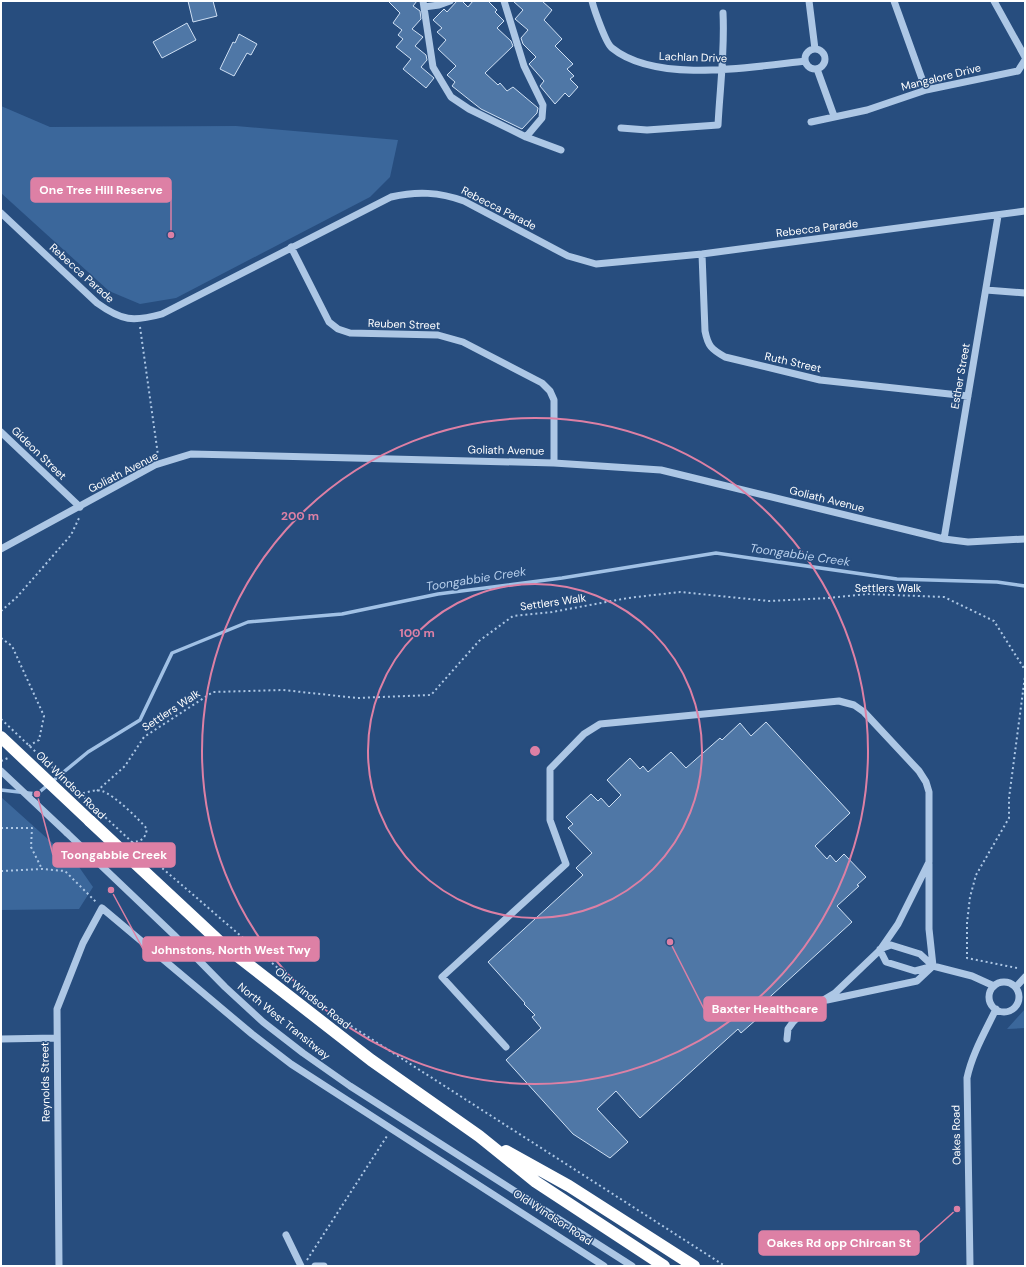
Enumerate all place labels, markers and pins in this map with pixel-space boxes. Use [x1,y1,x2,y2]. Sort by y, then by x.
callout: One Tree Hill Reserve [31,178,171,202]
centre of rings [528,744,542,758]
callout: Toongabbie Creek [53,843,175,867]
callout: Johnstons, North West Twy [143,937,319,961]
callout: Baxter Healthcare [704,997,826,1021]
callout: Oakes Rd opp Chircan St [759,1231,919,1255]

